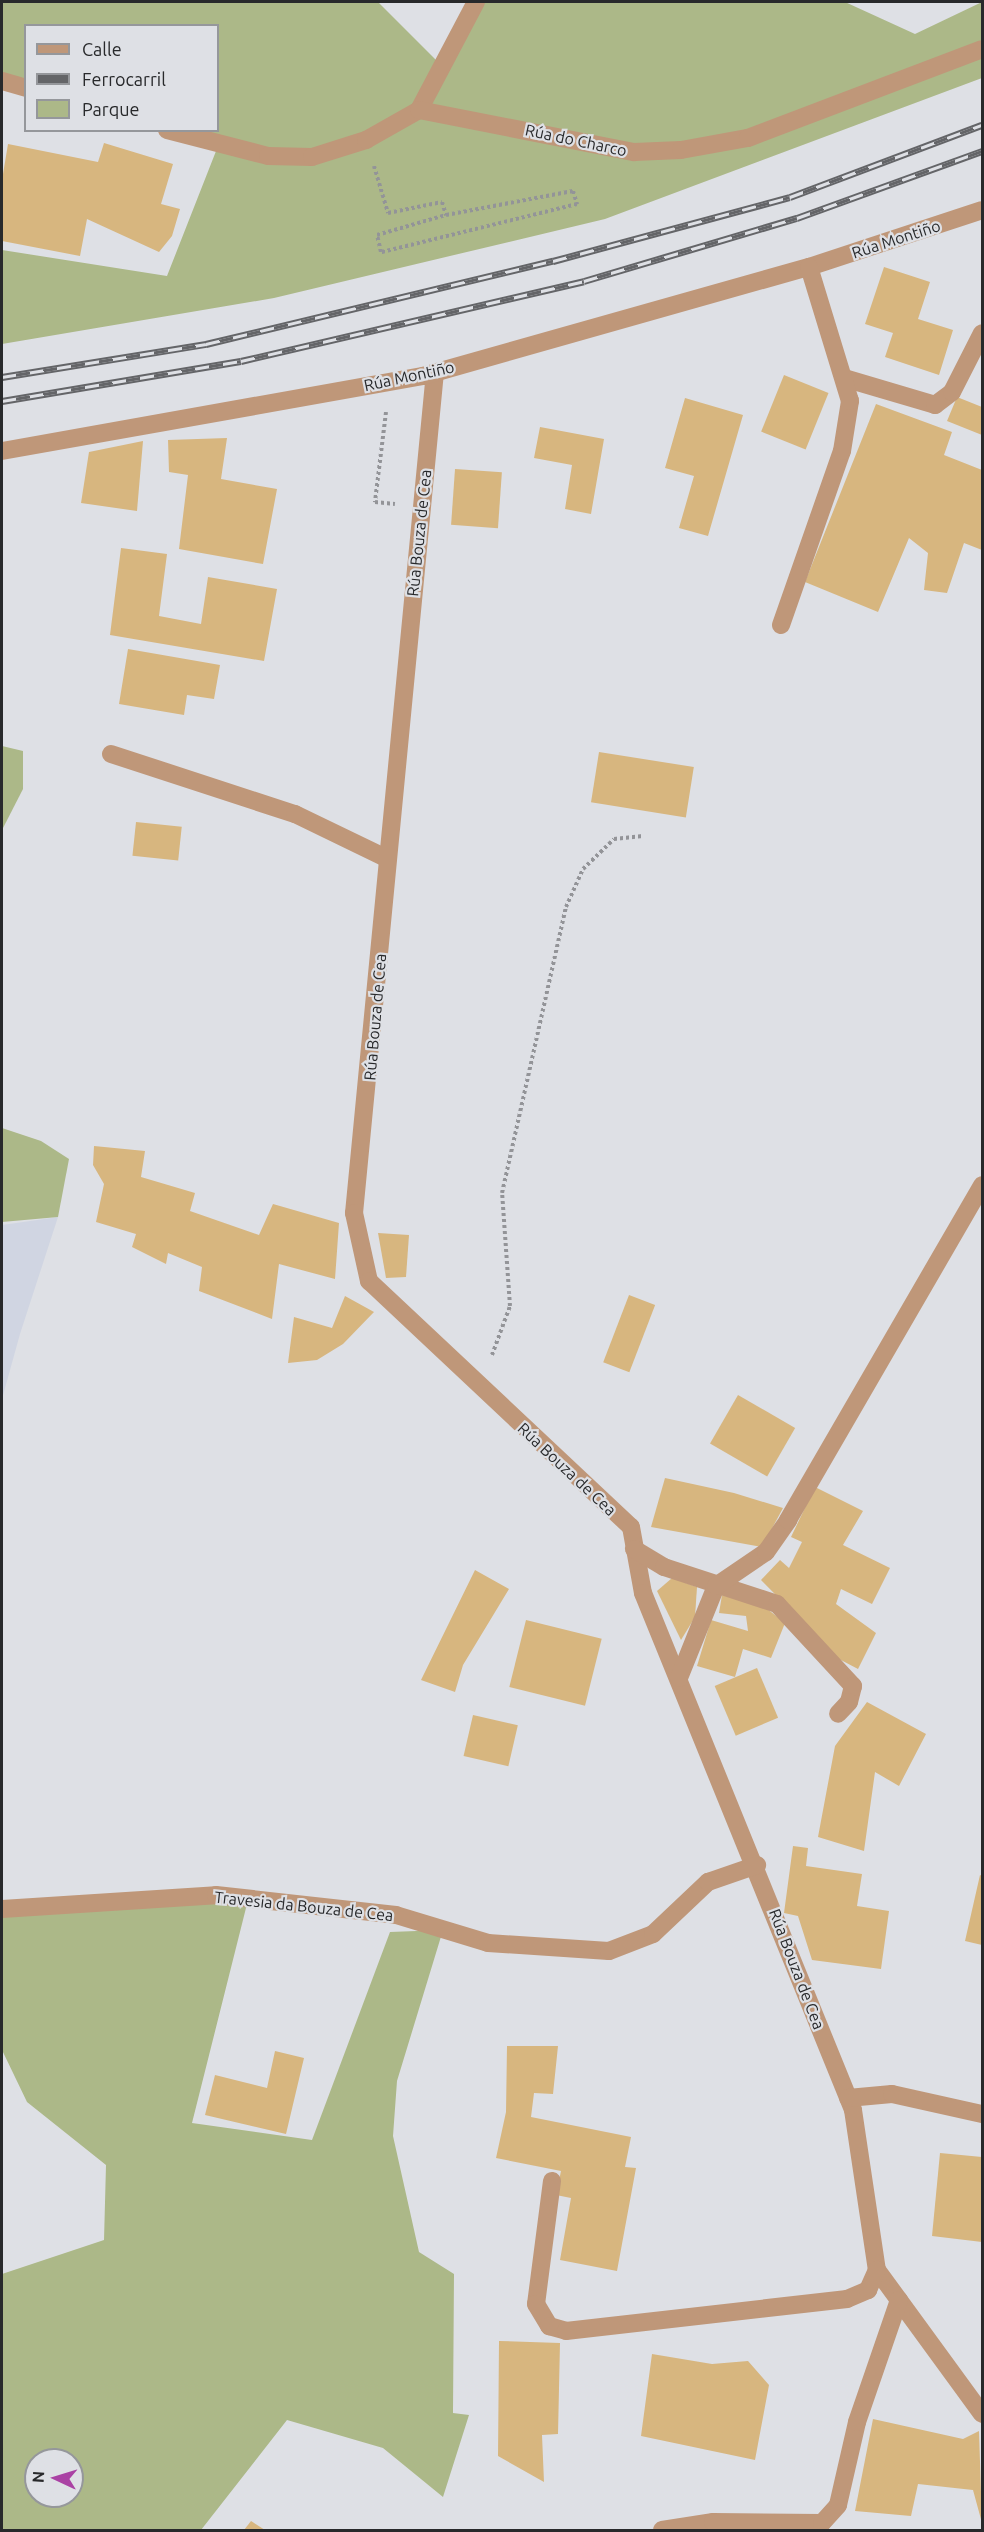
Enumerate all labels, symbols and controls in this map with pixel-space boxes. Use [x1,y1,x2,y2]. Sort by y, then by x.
legend [24,24,219,132]
text: Calle [82,39,122,59]
text: Ferrocarril [82,69,166,89]
text: Parque [82,99,139,119]
street label: Rúa do Charco [523,120,629,160]
street label: Rúa Montiño [849,216,943,262]
street label: Rúa Montiño [362,357,456,395]
street label: Rúa Bouza de Cea [403,469,435,597]
street label: Rúa Bouza de Cea [360,953,390,1081]
street label: Rúa Bouza de Cea [514,1418,620,1520]
street label: Travesia da Bouza de Cea [214,1887,394,1925]
street label: Rúa Bouza de Cea [765,1906,829,2032]
north arrow [24,2448,84,2508]
text: N [29,2470,47,2483]

